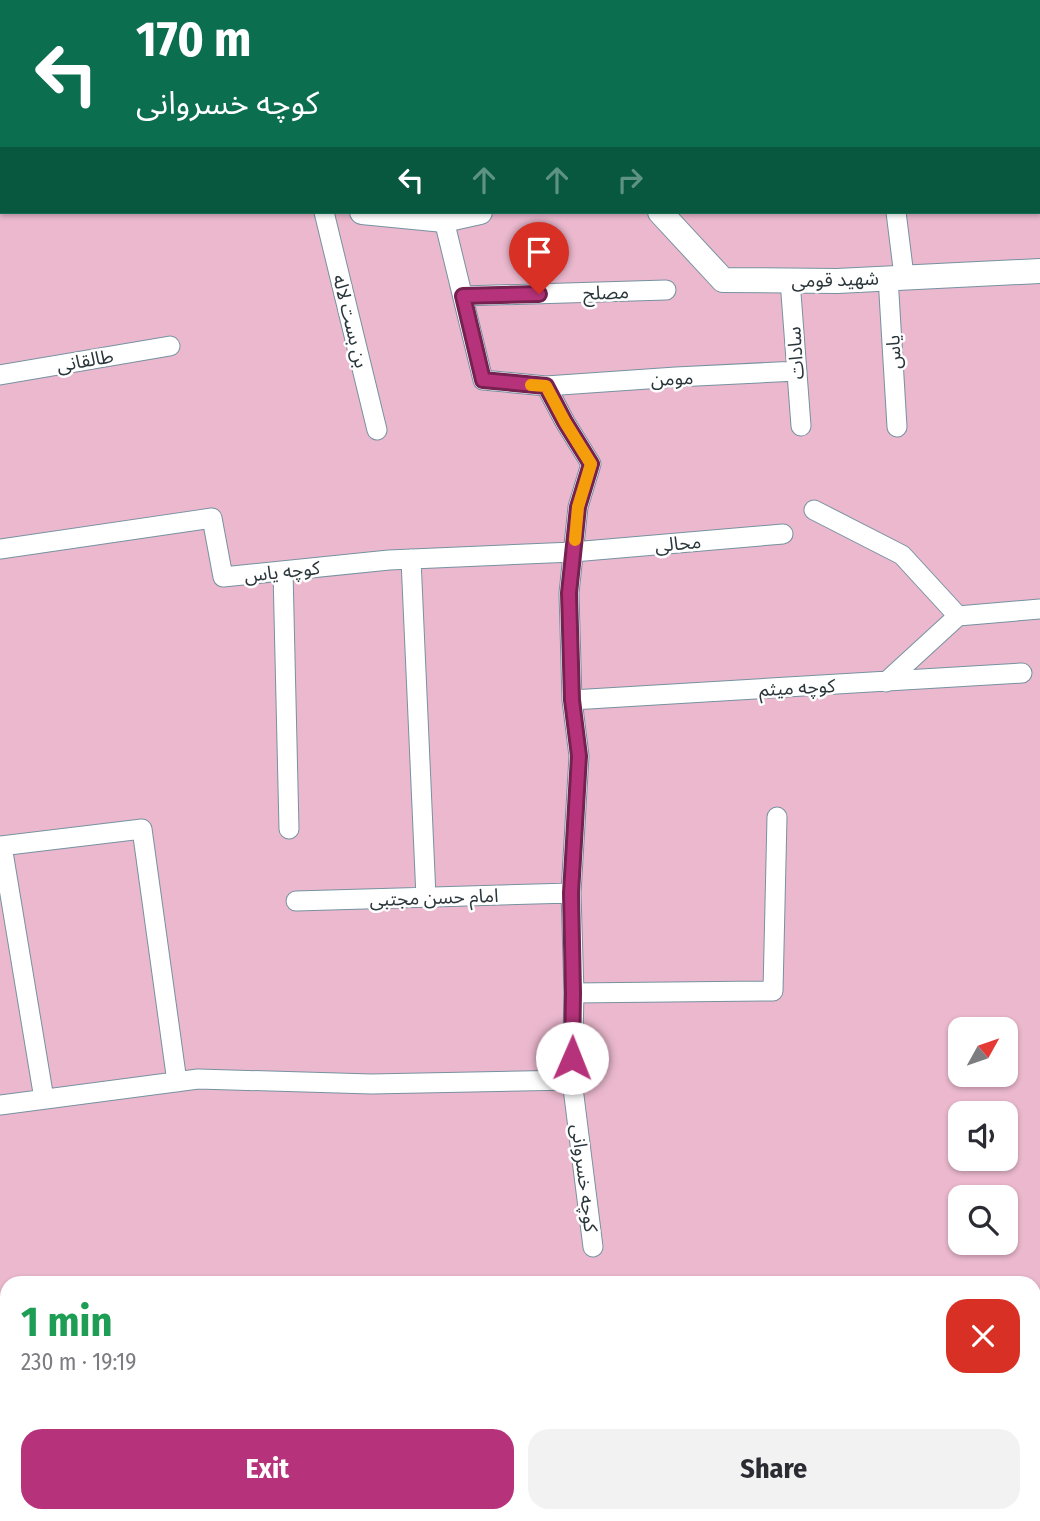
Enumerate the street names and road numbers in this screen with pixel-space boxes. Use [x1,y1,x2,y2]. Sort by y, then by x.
street label: شهید قومی [791,266,879,293]
street label: بن بست لاله [328,272,373,370]
street label: مصلح [583,280,630,308]
street label: سادات [782,326,809,380]
street label: یاس [881,334,906,370]
street label: طالقانی [55,344,115,377]
street label: مومن [650,366,694,391]
street label: محالی [654,530,702,557]
street label: کوچه یاس [243,556,322,588]
street label: کوچه میثم [758,674,837,704]
street label: امام حسن مجتبی [369,884,499,914]
street label: کوچه خسروانی [565,1123,603,1235]

